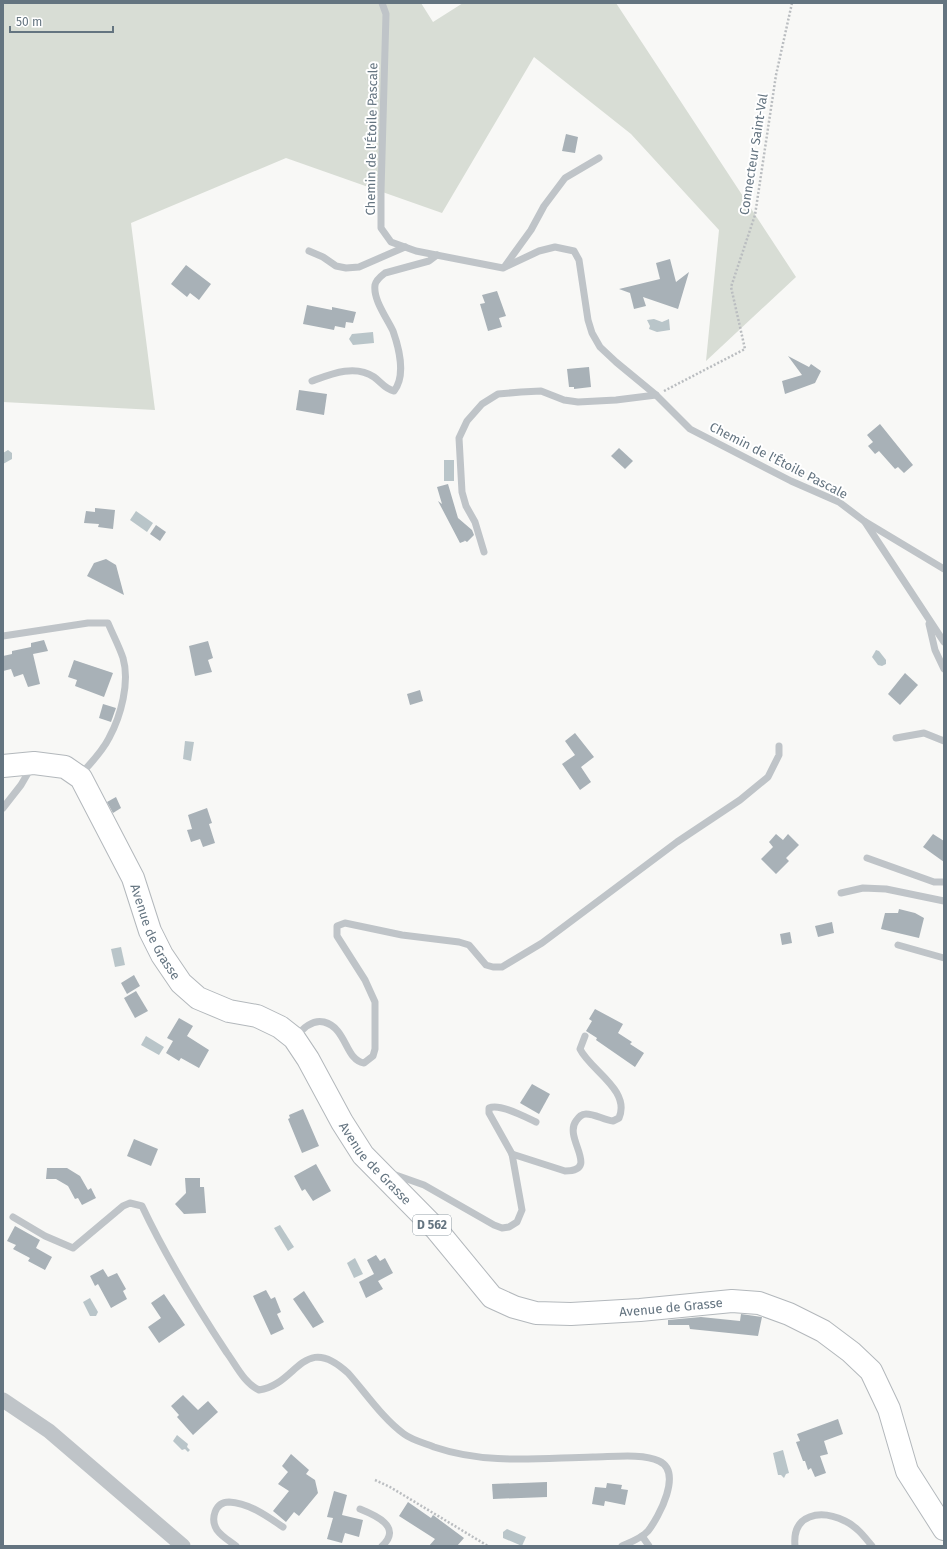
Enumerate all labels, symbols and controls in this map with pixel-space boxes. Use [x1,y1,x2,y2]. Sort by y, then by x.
scale bar [10,8,113,34]
text: 50 m [16,15,42,29]
street label: Chemin de l'Étoile Pascale [363,62,380,216]
street label: Connecteur Saint-Val [736,92,771,216]
street label: Chemin de l'Étoile Pascale [707,419,850,502]
street label: Avenue de Grasse [127,882,183,983]
street label: Avenue de Grasse [336,1119,414,1208]
road number: D 562 [413,1215,451,1235]
street label: Avenue de Grasse [619,1295,723,1319]

